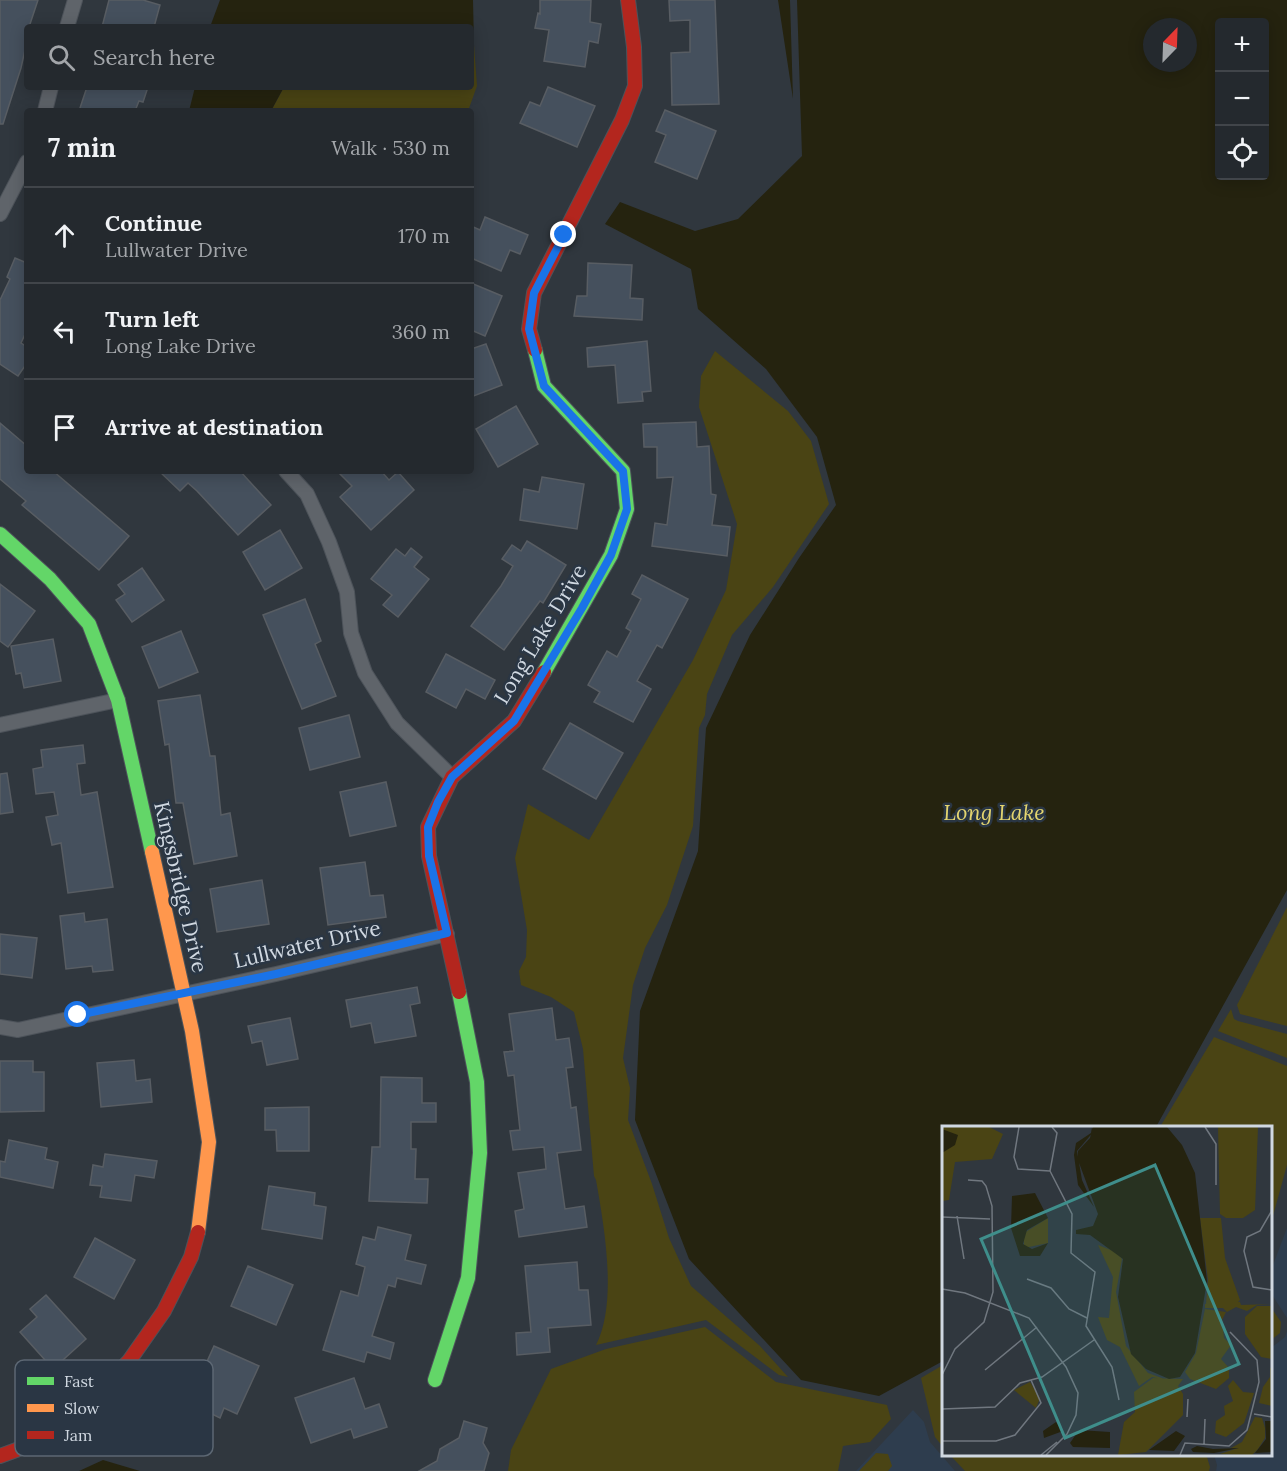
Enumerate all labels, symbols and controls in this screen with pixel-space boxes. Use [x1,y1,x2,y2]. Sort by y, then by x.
north arrow [1143,18,1197,72]
map controls [1215,18,1269,180]
button: + [1215,18,1269,72]
search box [24,24,474,90]
icon: search [45,41,78,74]
text: Search here [93,43,215,71]
button: − [1215,72,1269,126]
button: locate [1215,126,1269,180]
text: 7 min [48,131,116,164]
text: Walk · 530 m [331,135,450,160]
text: Continue [105,209,202,237]
icon: ahead [48,219,81,252]
route end [550,221,576,247]
text: 170 m [398,223,450,248]
text: Lullwater Drive [105,237,248,262]
text: Turn left [105,305,199,333]
icon: left [48,315,81,348]
text: 360 m [392,319,450,344]
text: Long Lake Drive [105,333,256,358]
icon: arrive [48,411,81,444]
text: Arrive at destination [105,413,323,441]
street label: Long Lake Drive [488,559,592,709]
water label: Long Lake [943,798,1045,826]
street label: Kingsbridge Drive [148,799,214,975]
street label: Lullwater Drive [231,914,383,974]
route start [64,1001,90,1027]
inset map [942,1126,1272,1456]
legend [15,1360,213,1456]
text: Fast [64,1371,95,1391]
text: Slow [64,1398,100,1418]
text: Jam [63,1425,92,1445]

